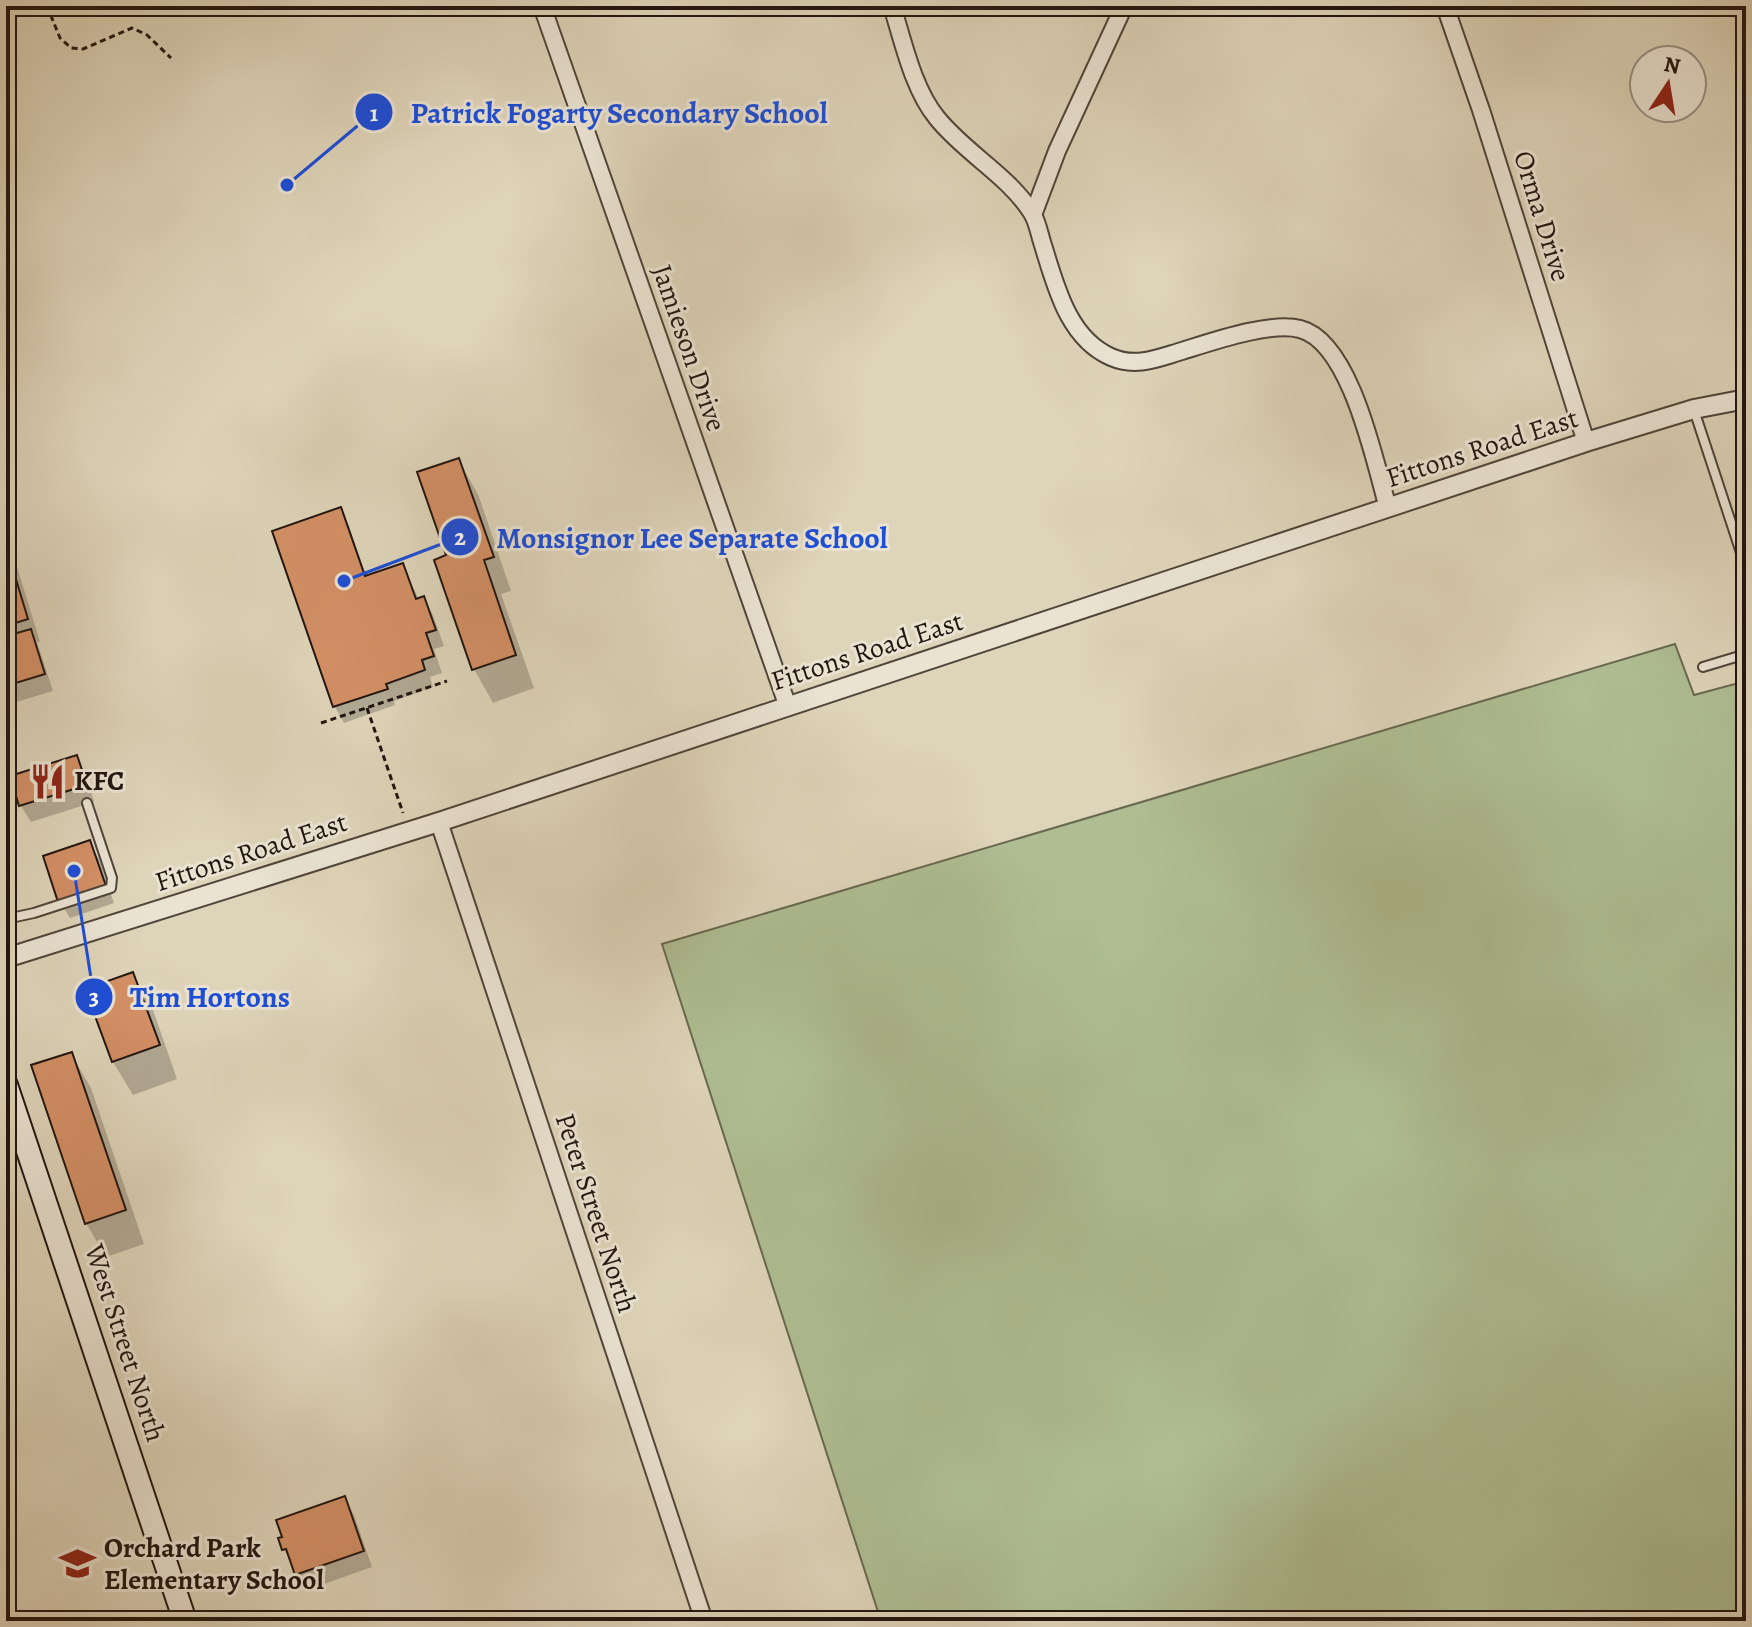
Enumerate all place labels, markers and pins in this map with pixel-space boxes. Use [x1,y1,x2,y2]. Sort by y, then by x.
callout: Patrick Fogarty Secondary School [354,85,843,139]
callout: Monsignor Lee Separate School [440,510,904,564]
restaurant icon: KFC [29,762,67,800]
place label: KFC [74,762,124,800]
callout: Tim Hortons [74,970,306,1024]
place label: Orchard Park Elementary School [104,1529,325,1599]
school or university icon: Orchard Park Elementary School [59,1545,97,1583]

